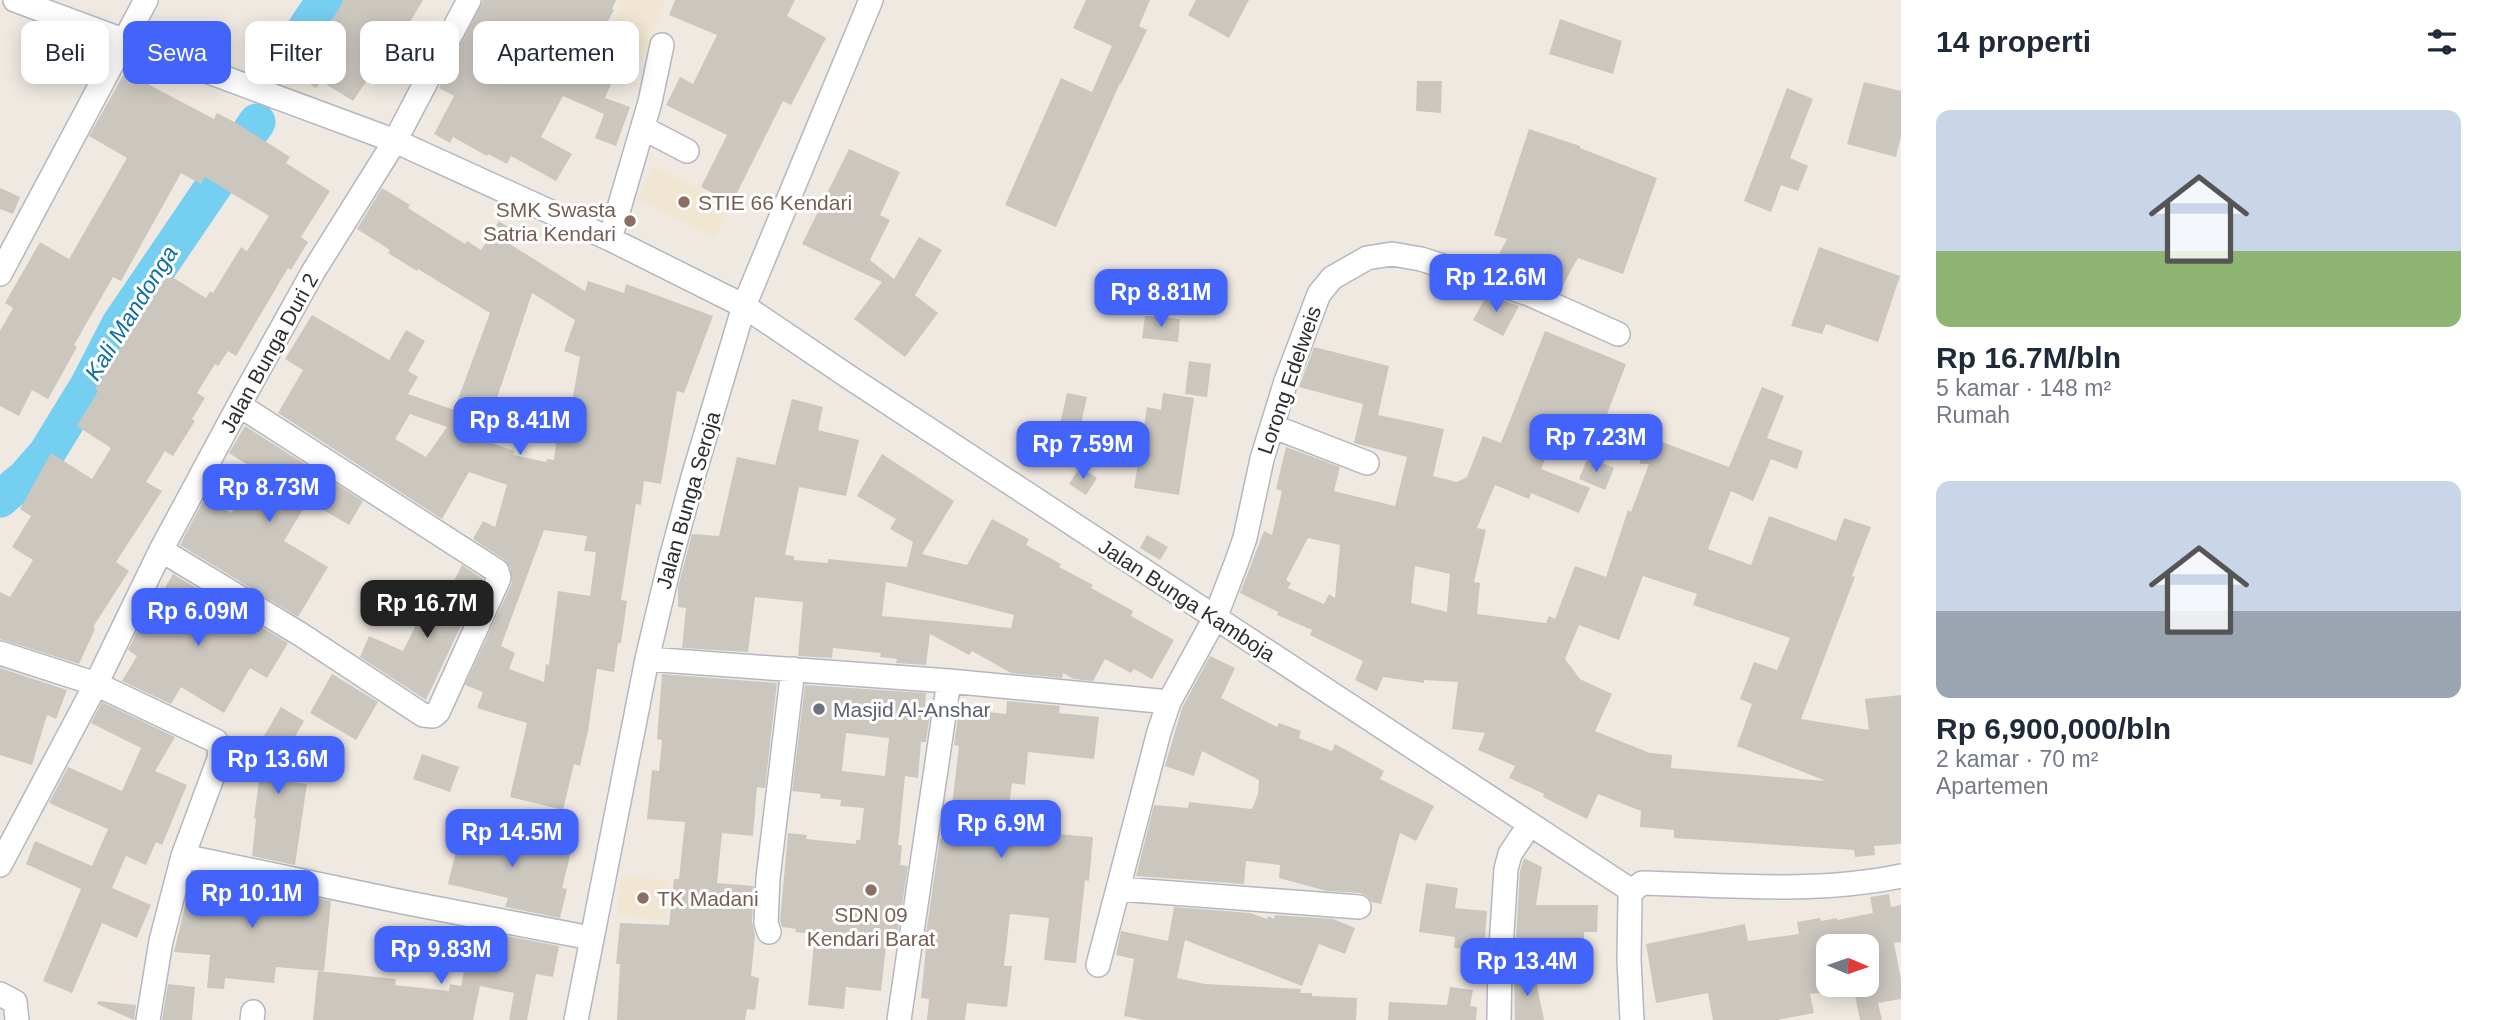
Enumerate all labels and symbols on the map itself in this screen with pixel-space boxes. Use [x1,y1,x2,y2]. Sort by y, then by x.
place label: STIE 66 Kendari [698,191,852,214]
marker: STIE 66 Kendari [676,194,692,210]
place label: SMK Swasta Satria Kendari [483,198,616,245]
marker: SMK Swasta Satria Kendari [622,213,638,229]
water label: Kali Mandonga [79,241,183,385]
pin: Rp 12.6M [1424,254,1568,314]
street label: Jalan Bunga Duri 2 [216,269,322,437]
pin: Rp 8.81M [1089,270,1233,329]
street label: Lorong Edelweis [1253,303,1325,457]
pin: Rp 8.41M [448,398,592,457]
street label: Jalan Bunga Seroja [652,408,724,591]
pin: Rp 7.23M [1524,414,1668,474]
pin: Rp 7.59M [1011,421,1155,481]
pin: Rp 8.73M [197,464,341,524]
street label: Jalan Bunga Kamboja [1095,534,1280,666]
pin: Rp 16.7M [355,580,499,640]
pin: Rp 6.09M [126,588,270,648]
place label: Masjid Al-Anshar [833,698,991,721]
marker: Masjid Al-Anshar [811,701,827,717]
pin: Rp 13.6M [206,736,350,796]
pin: Rp 6.9M [936,800,1066,860]
pin: Rp 14.5M [440,810,584,869]
pin: Rp 10.1M [180,870,324,930]
marker: SDN 09 Kendari Barat [863,882,879,898]
place label: TK Madani [657,887,759,910]
marker: TK Madani [635,890,651,906]
place label: SDN 09 Kendari Barat [807,903,935,950]
pin: Rp 9.83M [369,926,513,986]
north arrow [1816,934,1880,998]
pin: Rp 13.4M [1455,939,1599,998]

